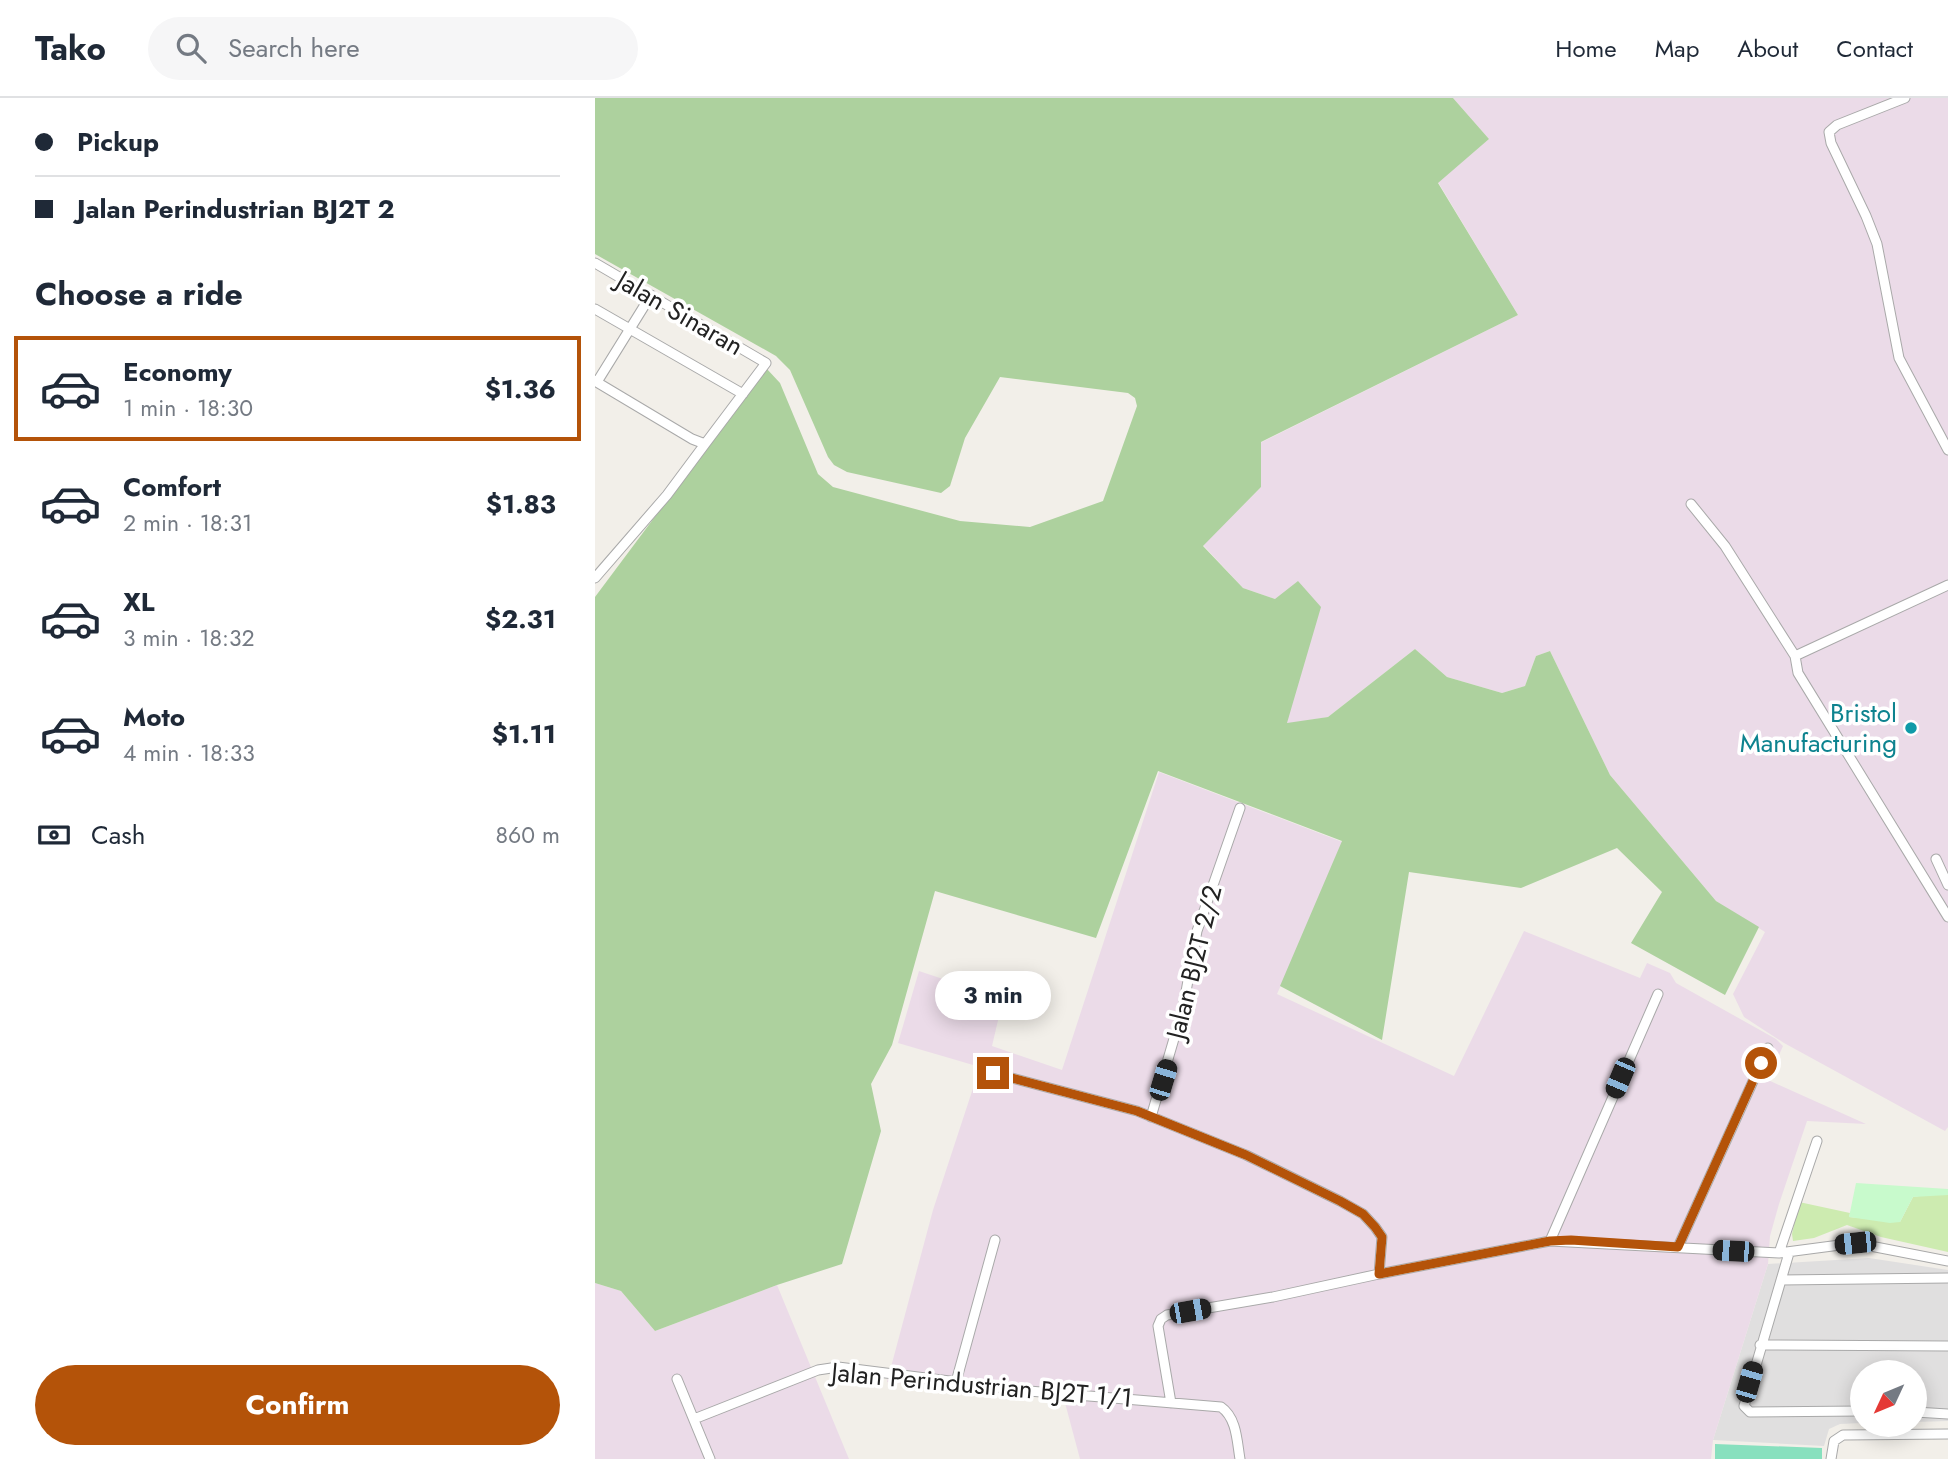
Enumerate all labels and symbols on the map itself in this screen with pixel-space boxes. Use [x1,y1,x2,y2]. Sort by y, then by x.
street label: Jalan Sinaran [607,260,751,365]
place label: Bristol Manufacturing [1740,694,1897,762]
marker: Bristol Manufacturing [1903,720,1919,736]
street label: Jalan BJ2T 2/2 [1156,881,1231,1046]
callout: 3 min [935,972,1051,1020]
route start [1745,1047,1777,1079]
car [1603,1055,1638,1101]
route end [977,1057,1009,1089]
car [1147,1057,1180,1103]
car [1834,1230,1877,1256]
car [1712,1239,1755,1263]
car [1168,1297,1213,1325]
street label: Jalan Perindustrian BJ2T 1/1 [827,1353,1134,1417]
car [1734,1359,1765,1405]
north arrow [1850,1360,1927,1437]

